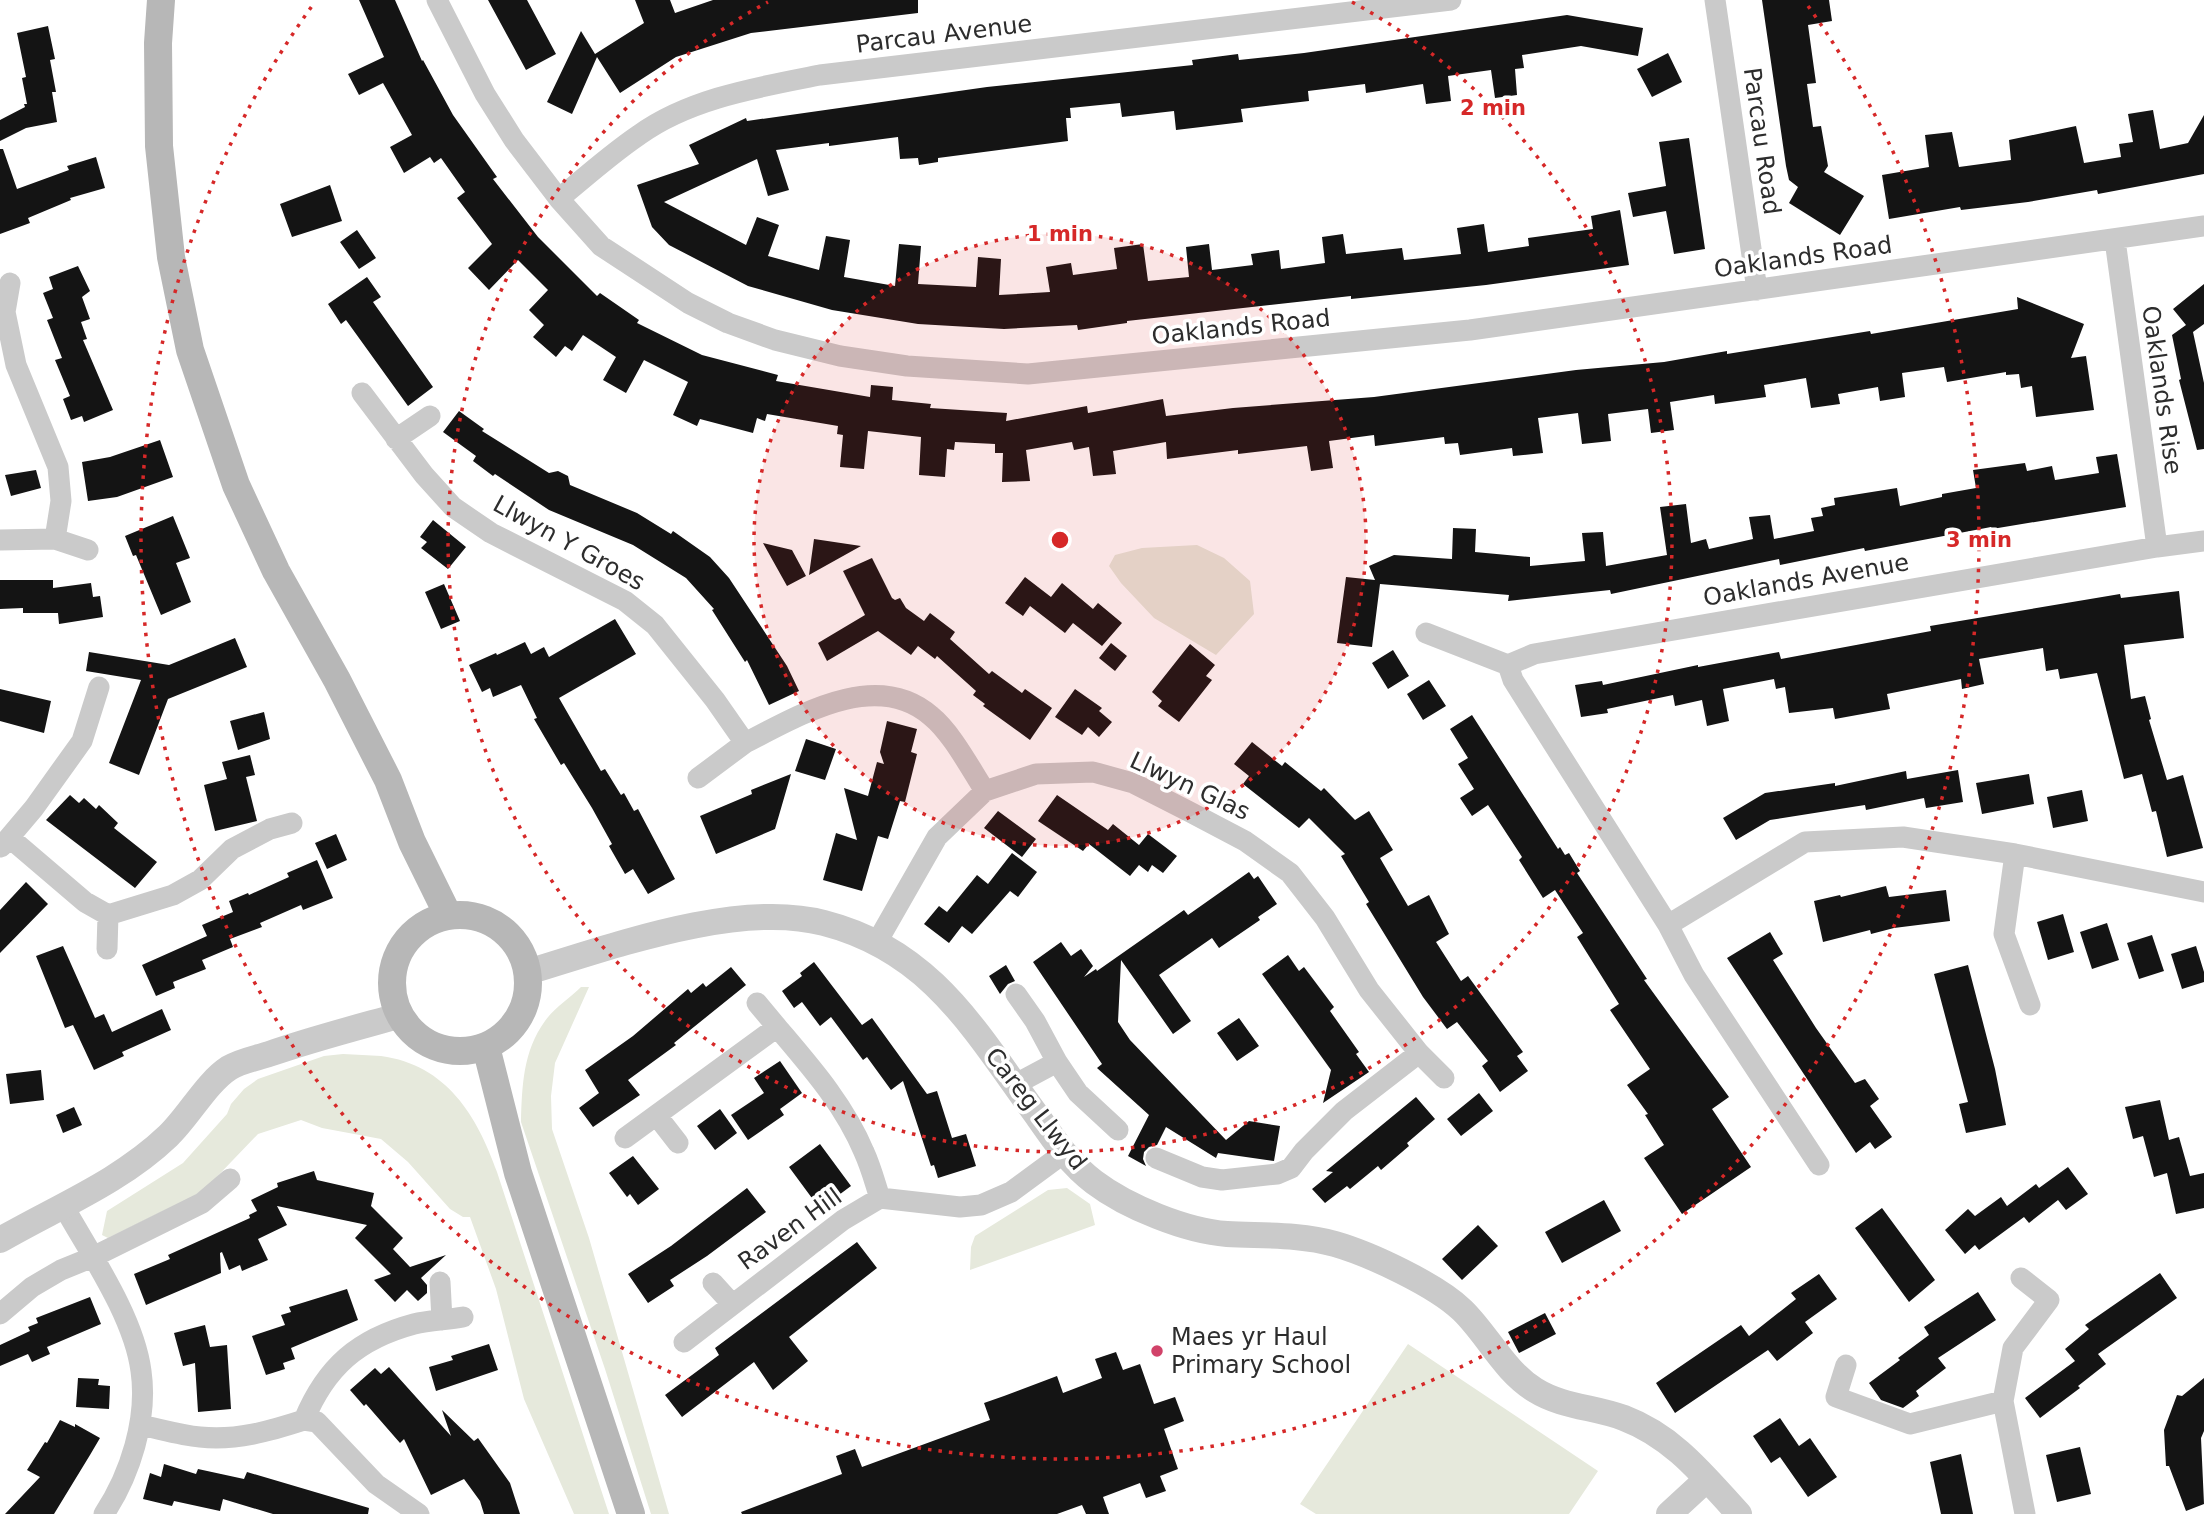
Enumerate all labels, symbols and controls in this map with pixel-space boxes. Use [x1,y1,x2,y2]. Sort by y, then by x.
street label: Parcau Avenue [854,9,1034,59]
street label: Parcau Road [1738,66,1786,216]
text: 2 min [1460,96,1526,120]
text: 1 min [1027,222,1093,246]
street label: Oaklands Road [1712,231,1894,283]
street label: Oaklands Road [1150,304,1332,350]
street label: Oaklands Rise [2136,304,2188,476]
street label: Llwyn Y Groes [488,490,650,596]
centre of rings [1048,528,1072,552]
text: 3 min [1946,528,2012,552]
street label: Oaklands Avenue [1701,548,1911,612]
street label: Llwyn Glas [1126,746,1254,826]
street label: Careg Llwyd [980,1042,1092,1176]
street label: Raven Hill [733,1182,847,1276]
place label: Maes yr Haul Primary School [1171,1323,1351,1379]
marker: Maes yr Haul Primary School [1149,1343,1165,1359]

